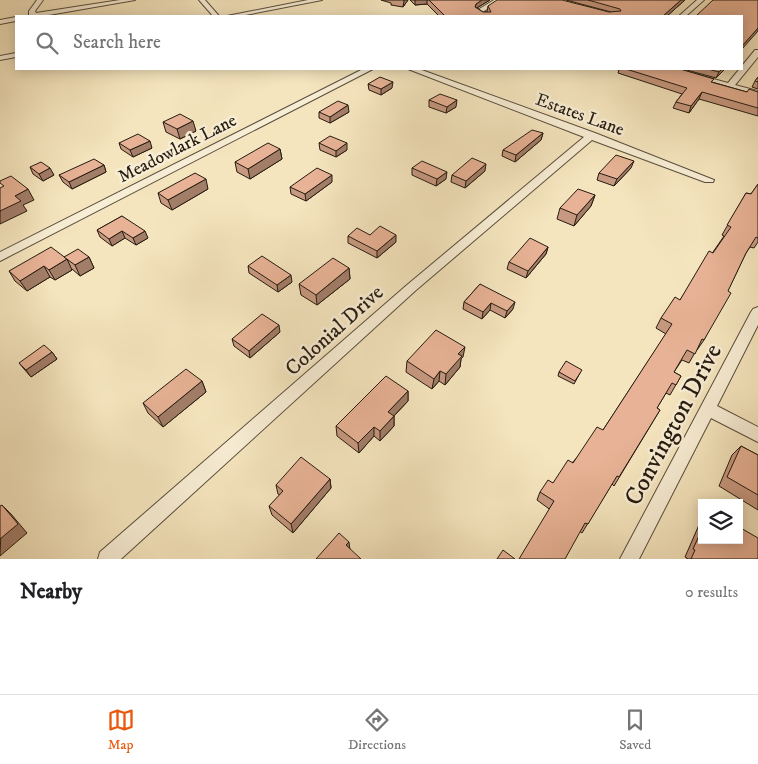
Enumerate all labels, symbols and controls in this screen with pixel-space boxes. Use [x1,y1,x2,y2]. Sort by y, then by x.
search box [15,15,743,70]
icon: search [33,29,61,57]
text: Search here [73,31,161,54]
street label: Estates Lane [532,89,627,141]
street label: Meadowlark Lane [115,110,240,188]
street label: Colonial Drive [280,280,389,382]
street label: Convington Drive [618,339,729,511]
map controls [698,499,743,544]
button: layers [698,499,743,544]
text: Nearby [20,579,82,605]
text: 0 results [685,582,738,602]
tab: Map [107,706,135,754]
tab: Directions [348,706,406,754]
tab: Saved [619,706,651,754]

